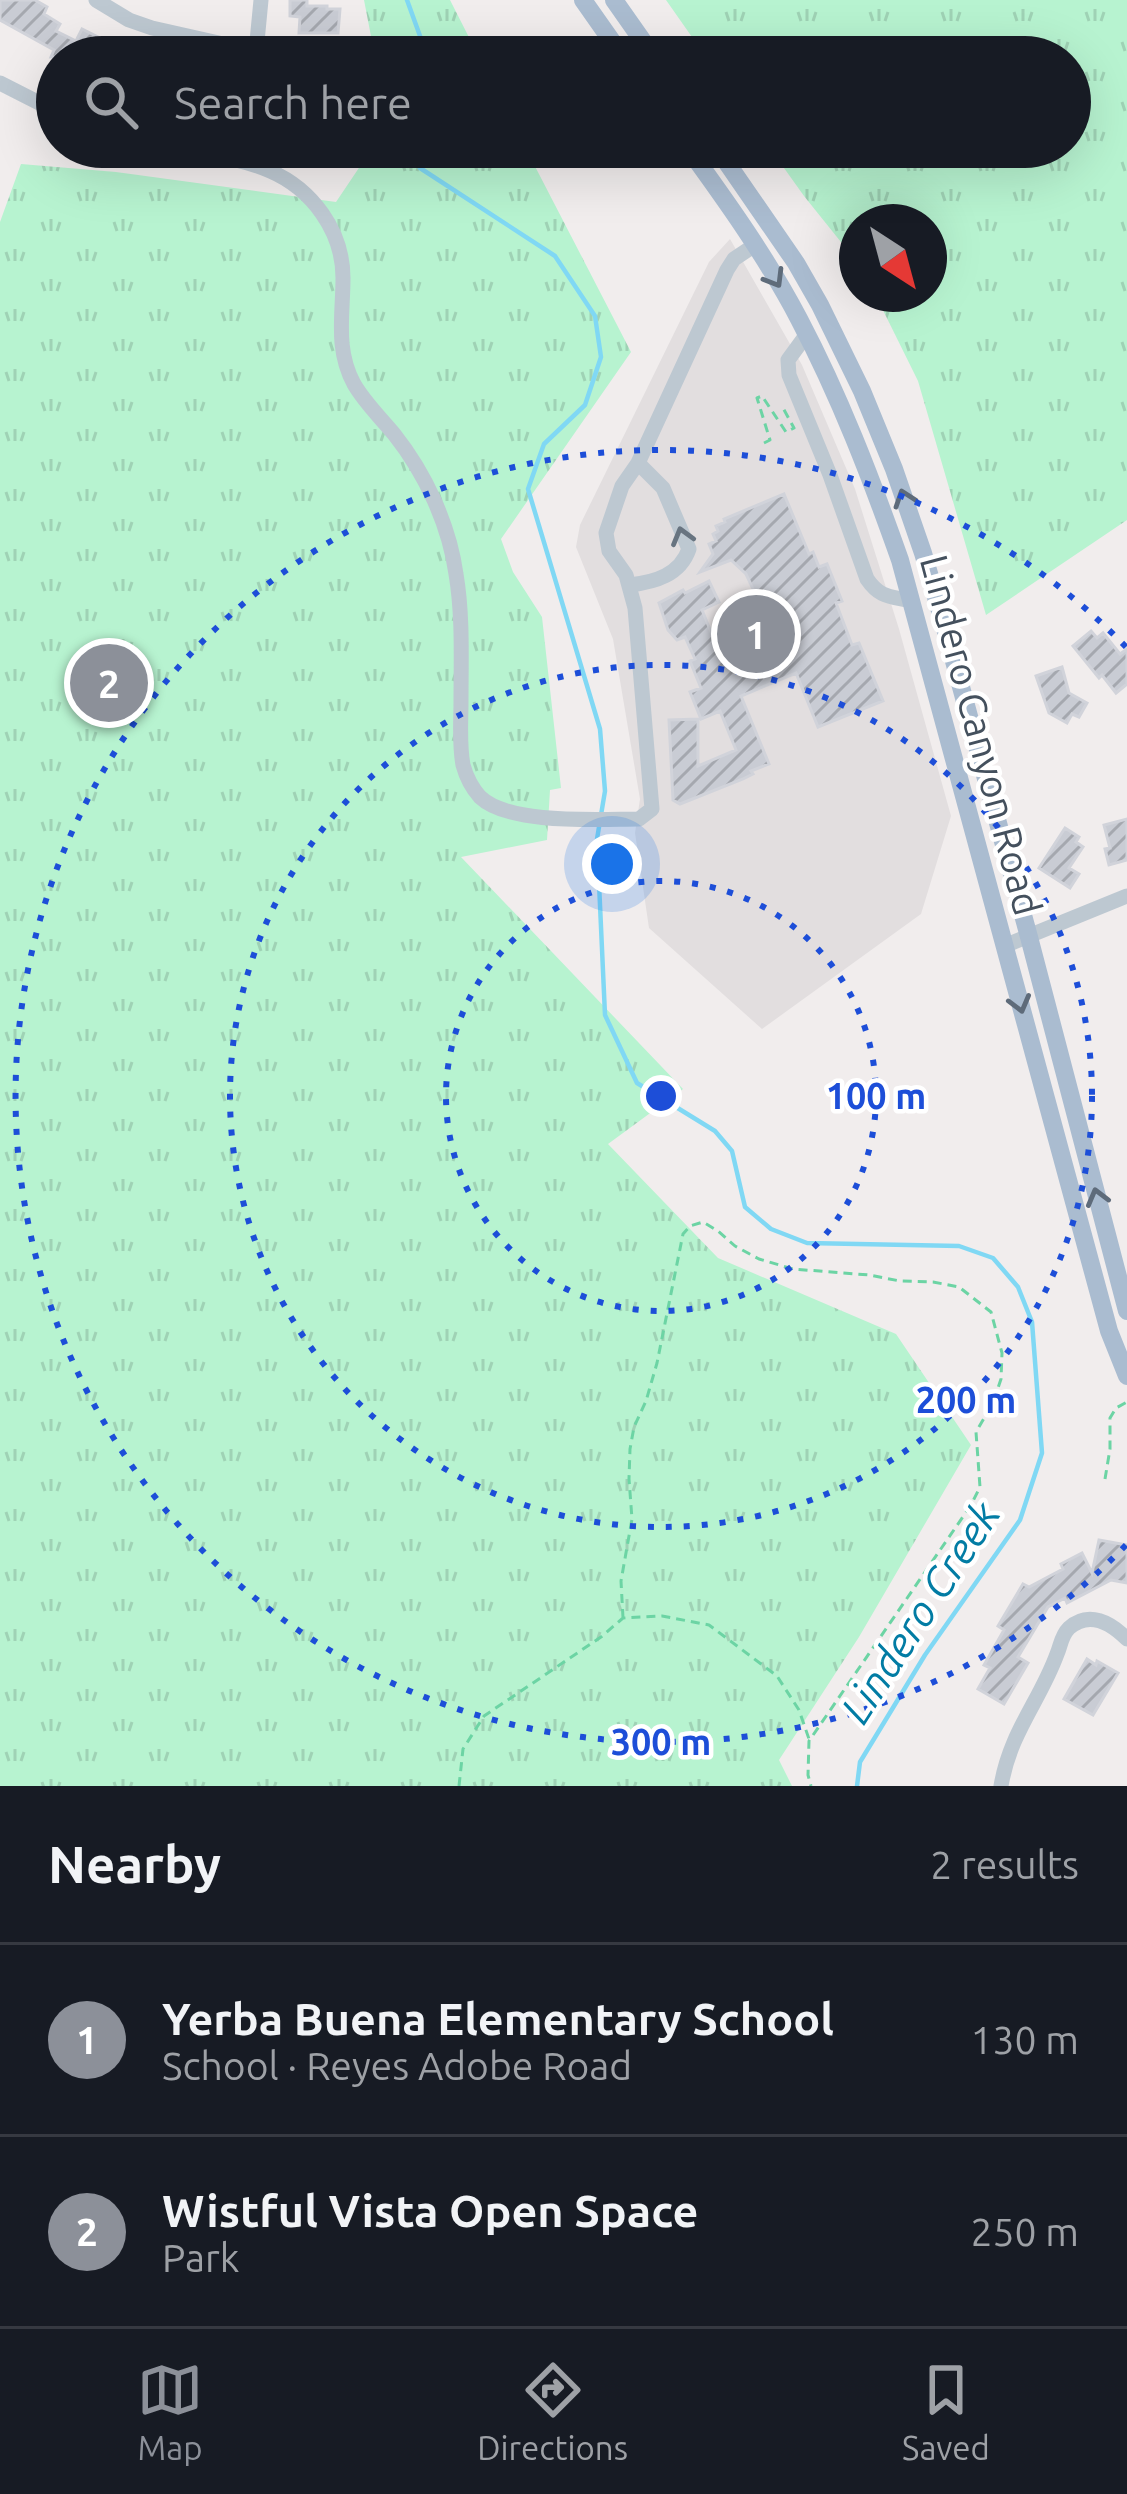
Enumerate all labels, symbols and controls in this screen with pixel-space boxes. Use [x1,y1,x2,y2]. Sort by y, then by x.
search box [36,36,1091,168]
icon: search [78,69,144,135]
text: Search here [174,77,412,128]
north arrow [839,204,947,312]
one-way arrow [761,266,784,288]
one-way arrow [894,489,918,510]
one-way arrow [671,527,696,548]
street label: Lindero Canyon Road [913,550,1050,920]
pin: 1 [717,589,795,679]
pin: 2 [70,638,148,728]
your location [582,834,642,894]
one-way arrow [1005,993,1030,1014]
centre of rings [640,1075,682,1117]
text: 100 m [826,1075,926,1116]
one-way arrow [1087,1188,1112,1208]
text: 200 m [916,1379,1016,1420]
water label: Lindero Creek [831,1492,1009,1731]
text: 300 m [611,1721,711,1762]
text: Nearby [48,1835,221,1893]
text: 2 results [930,1843,1079,1886]
text: Yerba Buena Elementary School [162,1993,834,2044]
text: 1 [76,2018,98,2061]
text: 130 m [970,2018,1079,2061]
text: School · Reyes Adobe Road [162,2044,632,2087]
text: Wistful Vista Open Space [162,2185,698,2236]
text: 2 [76,2210,98,2253]
text: 250 m [970,2210,1079,2253]
text: Park [162,2236,240,2279]
tab: Map [137,2357,203,2466]
tab: Directions [477,2357,628,2466]
tab: Saved [902,2357,990,2466]

